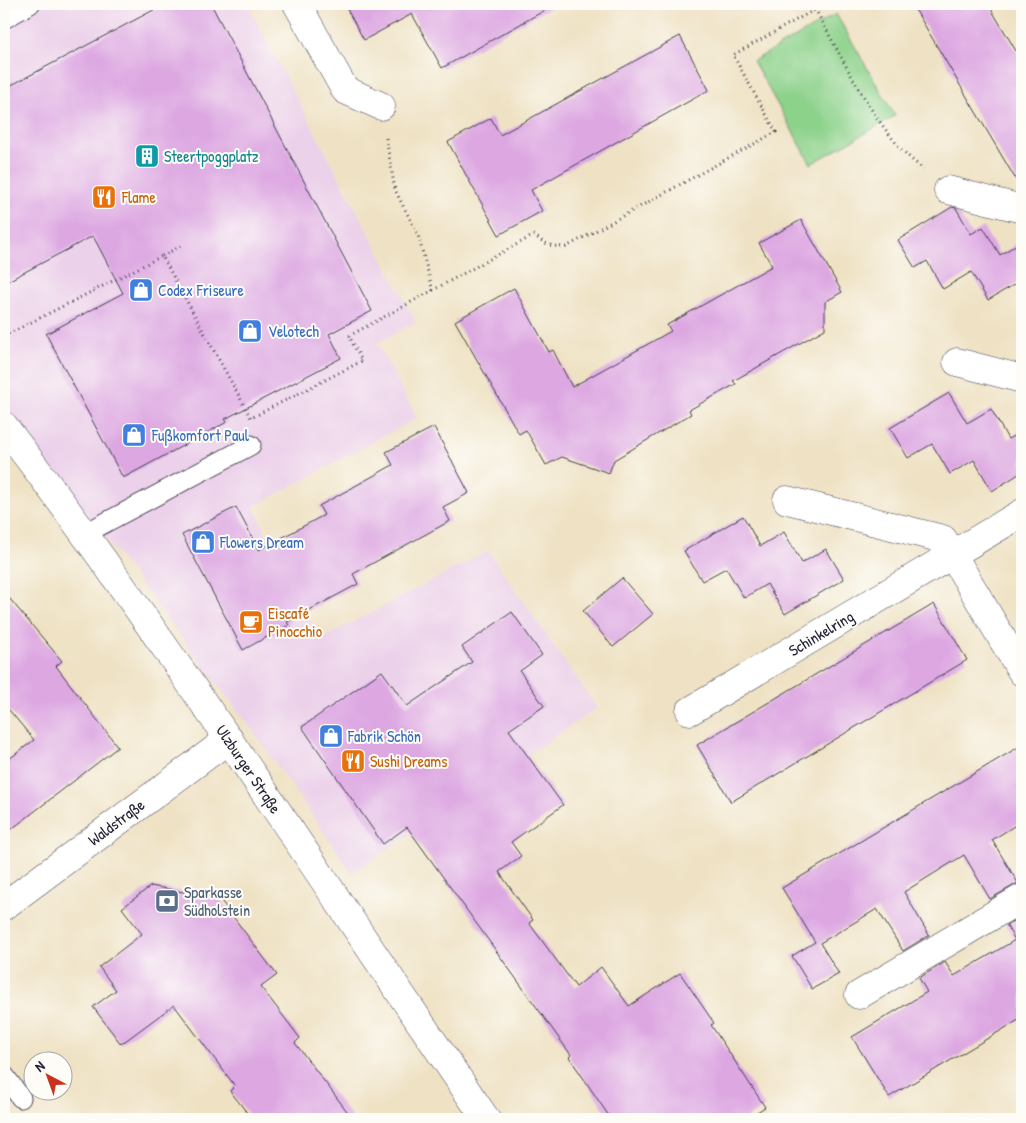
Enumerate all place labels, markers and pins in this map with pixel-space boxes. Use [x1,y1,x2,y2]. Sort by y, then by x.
building icon: Steertpoggplatz [134,143,160,169]
place label: Steertpoggplatz [164,145,259,167]
restaurant icon: Flame [91,184,117,210]
place label: Flame [121,186,156,208]
shop icon: Codex Friseure [128,277,154,303]
place label: Codex Friseure [158,279,245,301]
shop icon: Velotech [237,318,263,344]
place label: Velotech [268,320,319,342]
shop icon: Fußkomfort Paul [121,422,147,448]
place label: Fußkomfort Paul [151,424,250,446]
shop icon: Flowers Dream [190,529,216,555]
place label: Flowers Dream [219,531,304,553]
place label: Eiscafé Pinocchio [268,602,323,642]
cafe icon: Eiscafé Pinocchio [238,609,264,635]
shop icon: Fabrik Schön [318,723,344,749]
place label: Fabrik Schön [347,725,421,747]
restaurant icon: Sushi Dreams [340,748,366,774]
place label: Sushi Dreams [370,750,447,772]
place label: Sparkasse Südholstein [184,881,250,921]
bank icon: Sparkasse Südholstein [154,888,180,914]

